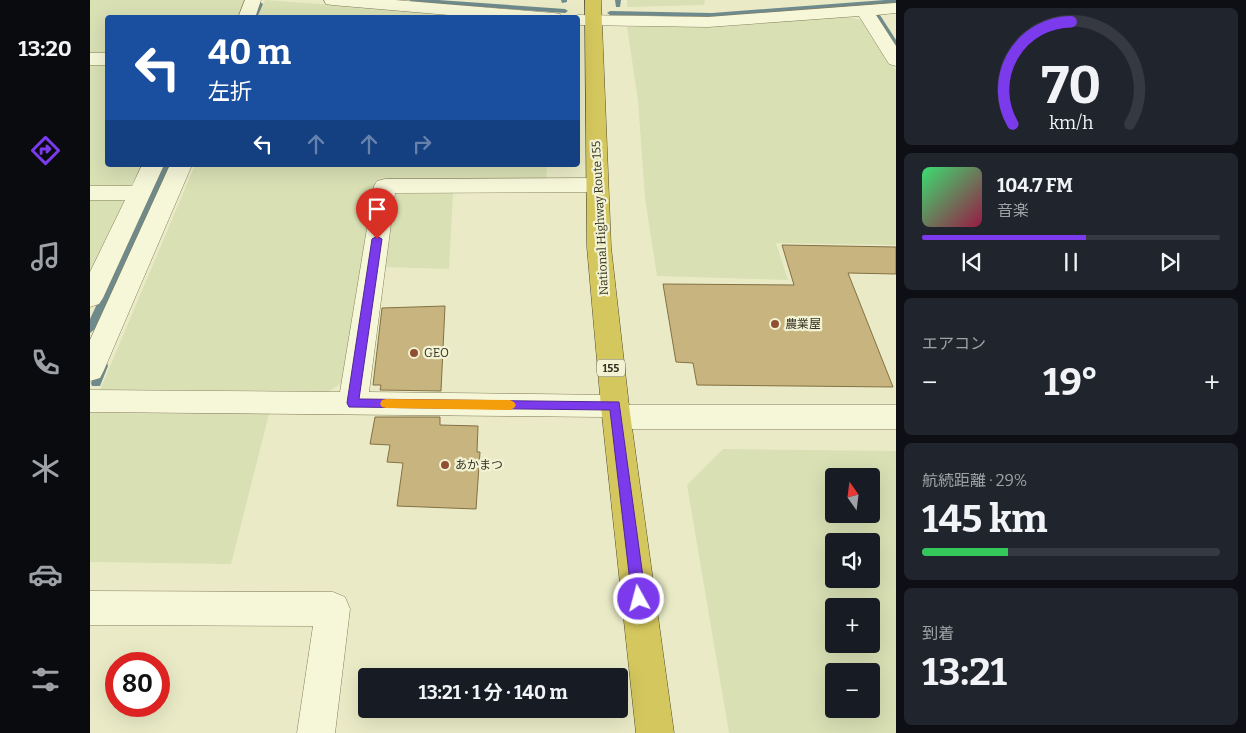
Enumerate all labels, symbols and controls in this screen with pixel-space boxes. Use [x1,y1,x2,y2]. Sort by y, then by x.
text: 40 m [208,31,291,73]
text: 13:20 [18,35,72,62]
icon: left [125,35,190,100]
text: 70 [1041,54,1101,117]
text: 左折 [208,78,252,105]
text: km/h [1049,112,1093,134]
icon: left [249,130,277,158]
icon: ahead [302,130,330,158]
icon: ahead [355,130,383,158]
icon: right [408,130,436,158]
icon: directions [28,133,63,168]
street label: National Highway Route 155 [589,140,611,296]
text: 104.7 FM [997,174,1073,197]
pin [356,188,398,239]
icon: arrive [363,195,391,223]
text: 音楽 [997,201,1029,220]
icon: music [28,239,63,274]
icon: previous [958,248,986,276]
icon: pause [1057,248,1085,276]
icon: next [1156,248,1184,276]
place label: 農業屋 [785,317,821,331]
marker: 農業屋 [769,318,781,330]
text: エアコン [922,334,986,353]
icon: phone [28,345,63,380]
place label: GEO [424,346,449,360]
marker: GEO [408,347,420,359]
road number: 155 [597,359,625,376]
text: 19° [1043,359,1098,405]
text: − [922,366,937,399]
text: + [1204,366,1220,399]
icon: climate [28,451,63,486]
place label: あかまつ [455,458,503,472]
marker: あかまつ [439,459,451,471]
north arrow [825,468,880,522]
map controls [825,468,880,718]
text: 航続距離 · 29% [922,471,1027,490]
text: 145 km [922,496,1048,542]
button: sound [825,533,880,588]
icon: car [28,557,63,592]
position arrow [612,572,664,624]
button: + [825,598,880,653]
text: 到着 [922,624,954,643]
text: 13:21 [922,649,1007,695]
speed limit sign: 80 [105,652,170,717]
icon: filters [28,662,63,697]
button: − [825,663,880,718]
text: 13:21 · 1 分 · 140 m [418,681,568,704]

